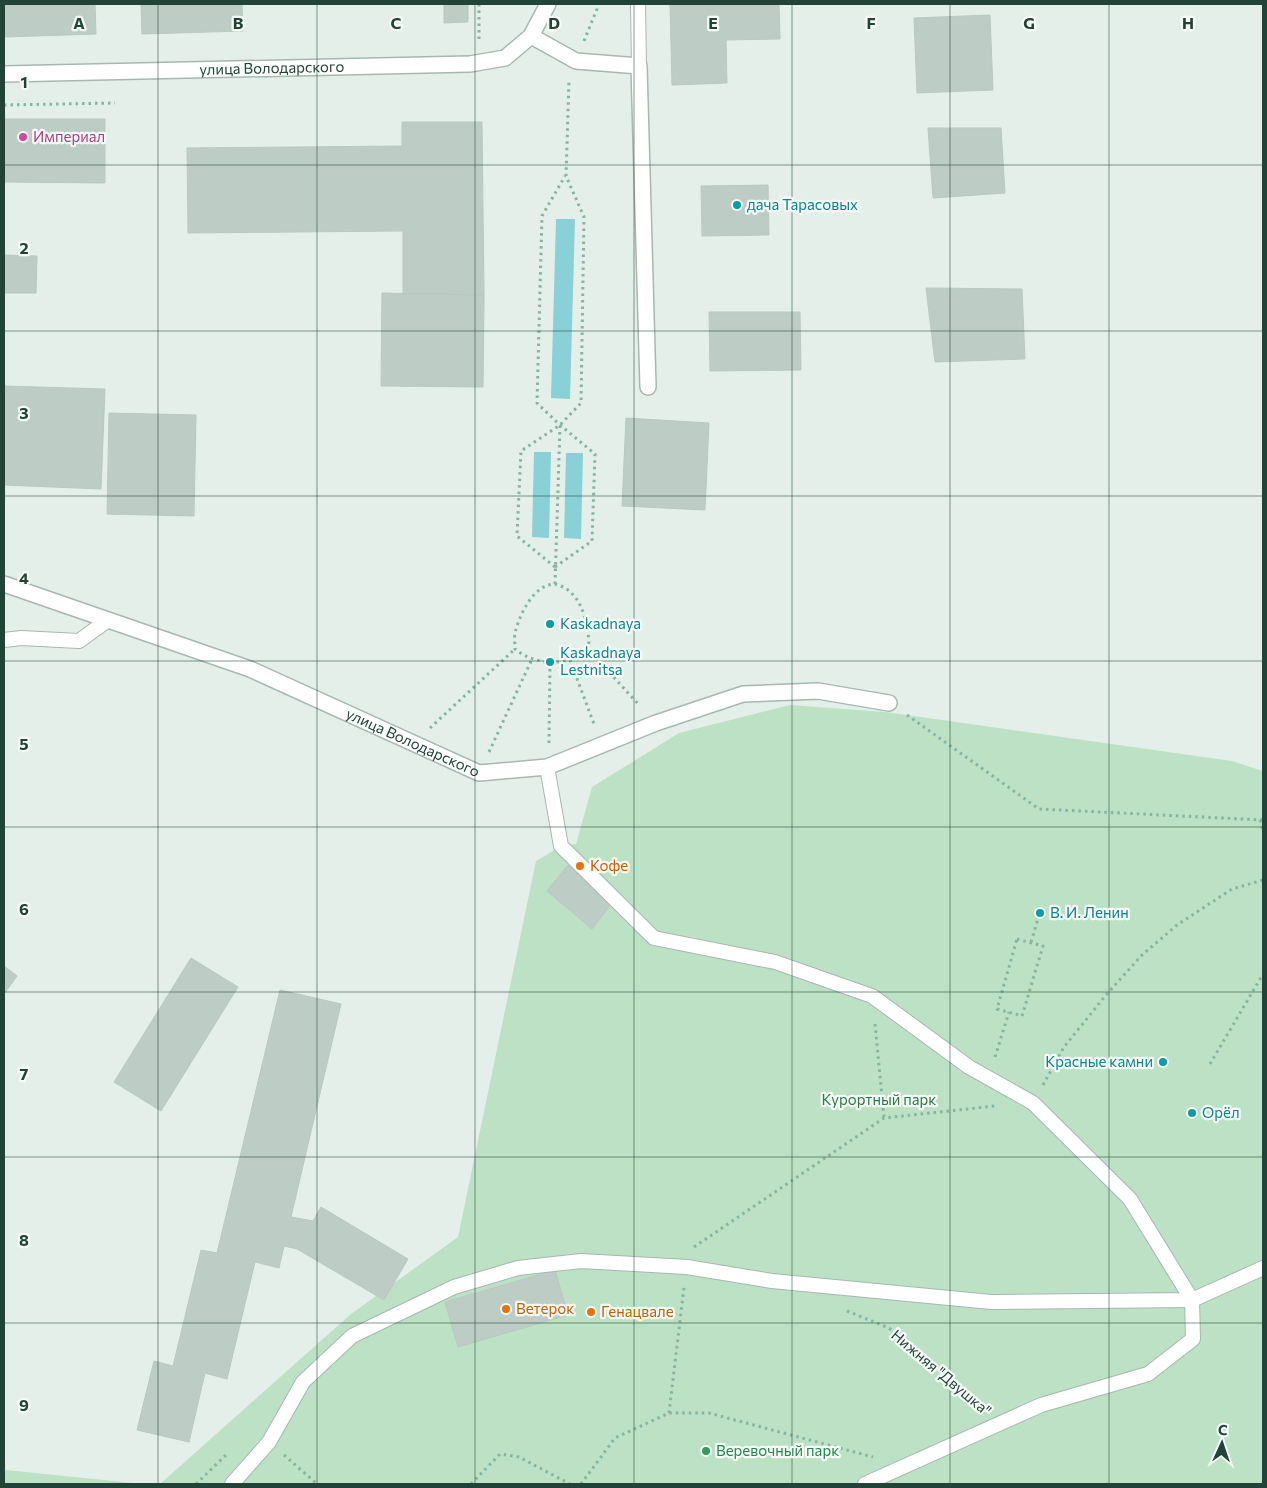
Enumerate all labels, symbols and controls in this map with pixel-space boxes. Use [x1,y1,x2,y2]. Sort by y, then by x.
text: A [73,13,85,32]
text: B [233,13,244,32]
text: C [391,13,402,32]
text: D [548,13,560,32]
text: E [708,13,718,32]
text: F [866,13,876,32]
text: G [1023,13,1035,32]
text: H [1182,13,1194,32]
street label: улица Володарского [199,57,345,78]
text: 1 [20,72,28,91]
place label: Империал [33,127,105,145]
marker: Империал [17,131,29,143]
place label: дача Тарасовых [747,195,858,213]
marker: дача Тарасовых [731,199,743,211]
text: 2 [19,238,29,257]
text: 3 [19,403,29,422]
text: 4 [19,568,29,587]
place label: Kaskadnaya [560,614,641,632]
marker: Kaskadnaya [544,618,556,630]
place label: Kaskadnaya Lestnitsa [560,643,641,678]
marker: Kaskadnaya Lestnitsa [544,656,556,668]
street label: улица Володарского [343,704,483,780]
text: 5 [19,734,29,753]
place label: Кофе [590,856,628,874]
marker: Кофе [574,860,586,872]
text: 6 [19,899,29,918]
place label: В. И. Ленин [1050,903,1129,921]
marker: В. И. Ленин [1034,907,1046,919]
place label: Красные камни [1045,1052,1153,1070]
marker: Красные камни [1157,1056,1169,1068]
text: 7 [20,1064,29,1083]
park label: Курортный парк [822,1090,936,1108]
place label: Орёл [1202,1103,1240,1121]
marker: Орёл [1186,1107,1198,1119]
text: 8 [19,1230,29,1249]
place label: Ветерок [516,1299,574,1317]
place label: Генацвале [601,1302,674,1320]
marker: Ветерок [500,1303,512,1315]
marker: Генацвале [585,1306,597,1318]
street label: Нижняя "Двушка" [888,1325,995,1419]
text: 9 [19,1395,29,1414]
north arrow [1197,1418,1247,1468]
text: С [1217,1421,1228,1438]
place label: Веревочный парк [716,1441,839,1459]
marker: Веревочный парк [700,1445,712,1457]

